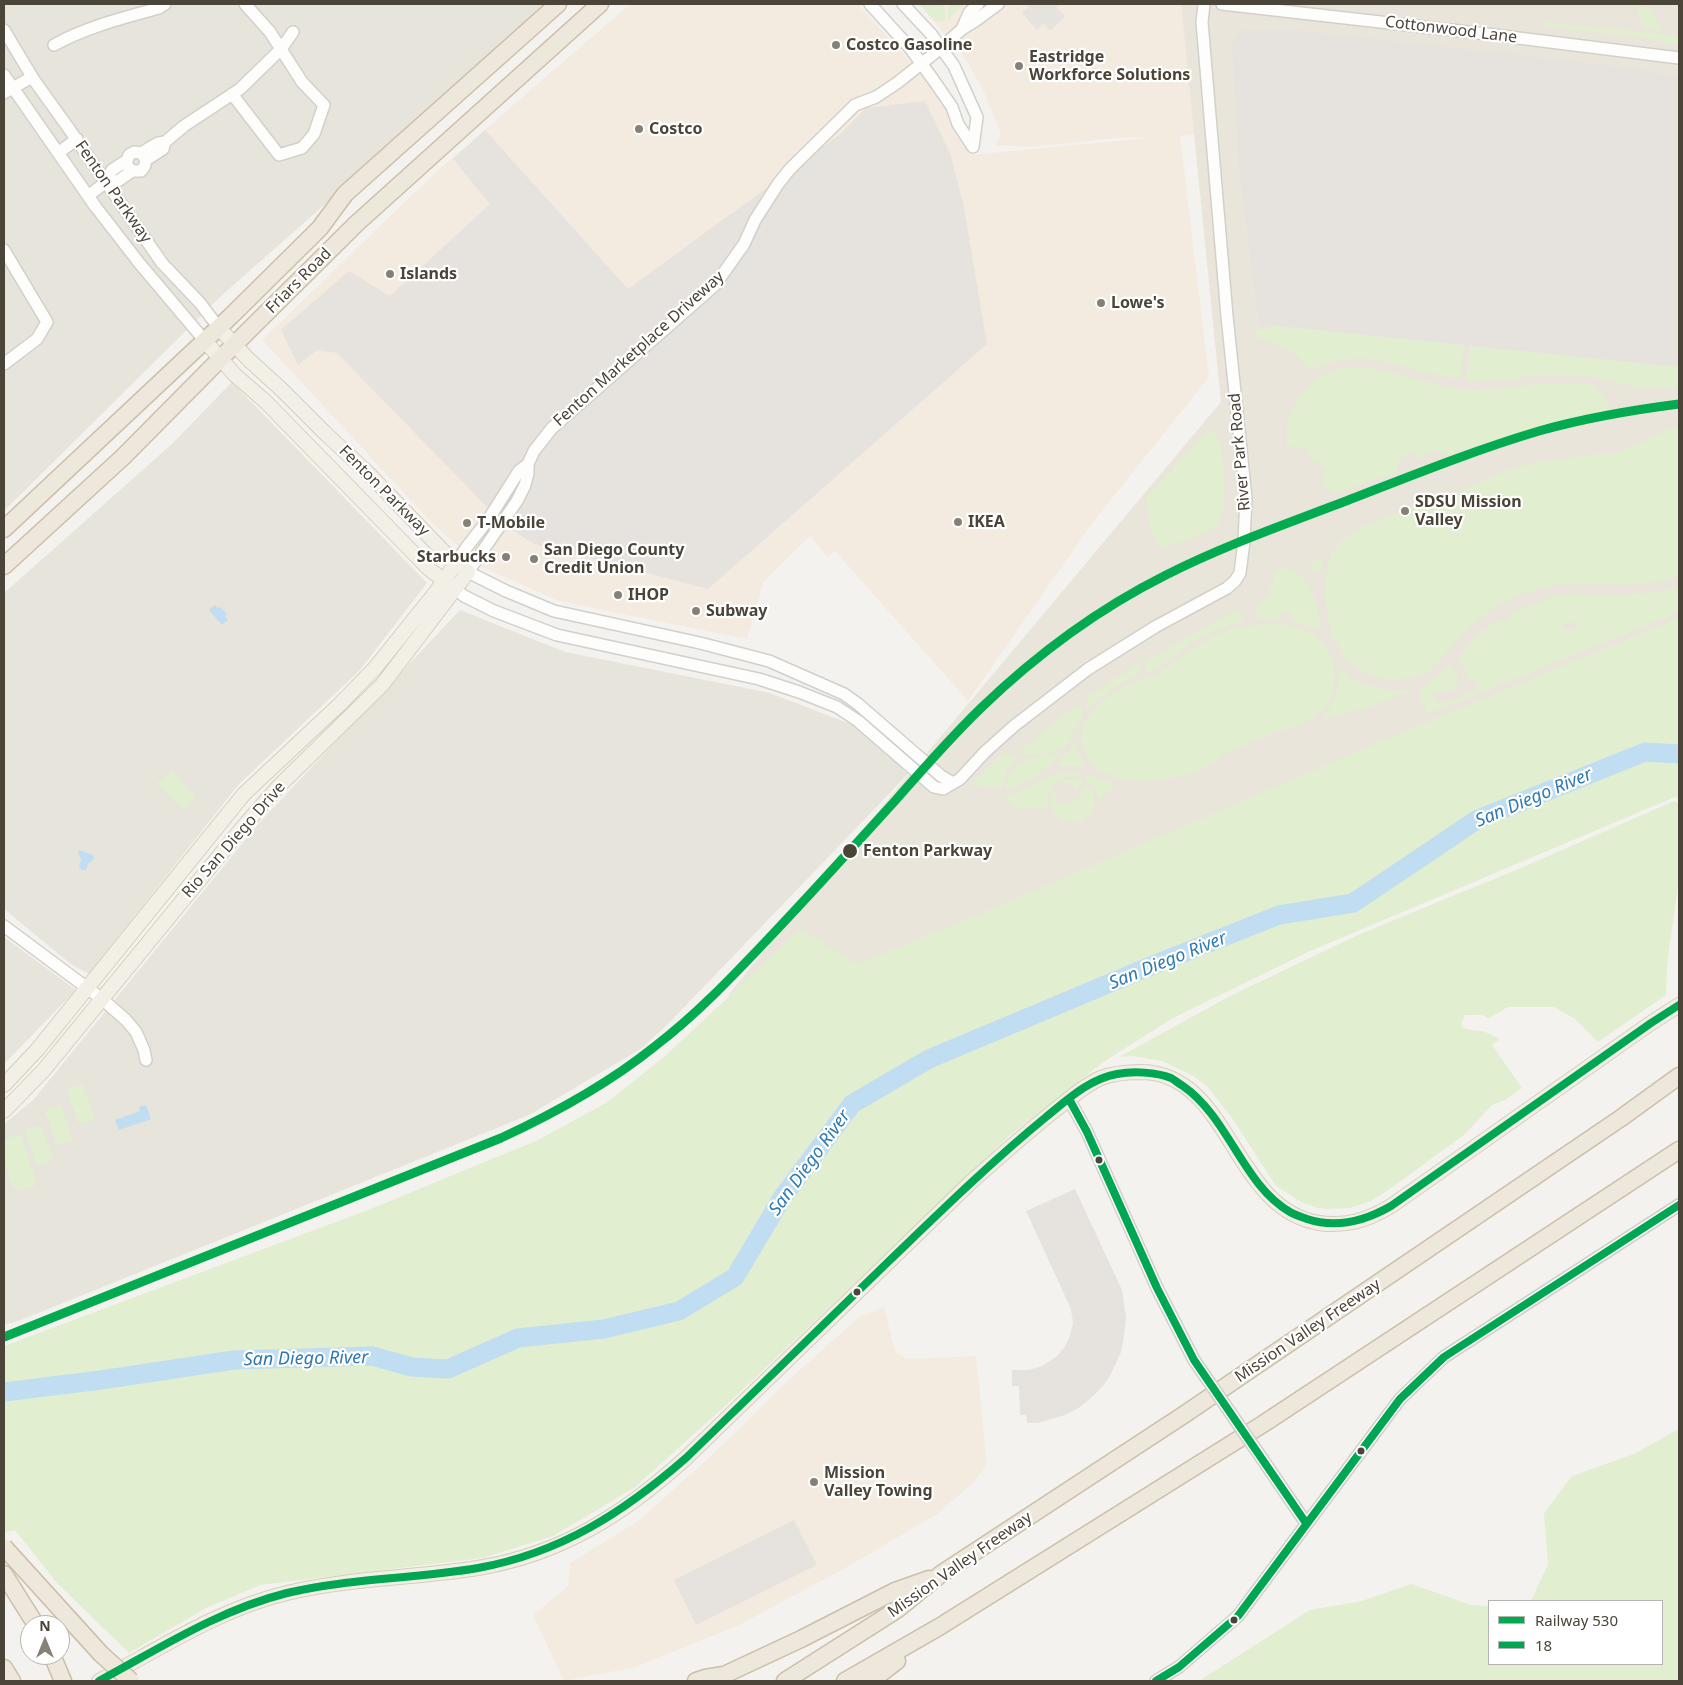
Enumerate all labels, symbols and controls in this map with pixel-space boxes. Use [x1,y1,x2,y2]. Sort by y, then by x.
street label: Cottonwood Lane [1384,12,1518,48]
place label: Costco Gasoline [846,35,972,55]
marker: Costco Gasoline [830,39,842,51]
place label: Eastridge Workforce Solutions [1029,47,1190,85]
marker: Eastridge Workforce Solutions [1013,60,1025,72]
place label: Costco [649,119,703,139]
marker: Costco [633,123,645,135]
street label: Fenton Parkway [71,137,155,247]
street label: Friars Road [262,244,336,318]
place label: Islands [400,264,457,284]
street label: Fenton Marketplace Driveway [550,267,728,431]
marker: Islands [384,268,396,280]
place label: Lowe's [1111,293,1165,313]
marker: Lowe's [1095,297,1107,309]
street label: River Park Road [1225,392,1255,512]
street label: Fenton Parkway [335,442,433,540]
place label: SDSU Mission Valley [1415,492,1522,530]
marker: SDSU Mission Valley [1399,505,1411,517]
place label: IKEA [968,512,1005,532]
place label: T-Mobile [477,513,545,533]
marker: IKEA [952,516,964,528]
marker: T-Mobile [461,517,473,529]
place label: San Diego County Credit Union [544,540,684,578]
place label: Starbucks [417,547,496,567]
marker: Starbucks [500,551,512,563]
marker: San Diego County Credit Union [528,553,540,565]
place label: IHOP [628,585,669,605]
marker: IHOP [612,589,624,601]
place label: Subway [706,601,767,621]
marker: Subway [690,605,702,617]
water label: San Diego River [1472,764,1596,832]
street label: Rio San Diego Drive [178,778,290,902]
place label: Fenton Parkway [863,841,992,861]
marker: Fenton Parkway [841,842,859,860]
water label: San Diego River [1106,928,1230,994]
water label: San Diego River [765,1106,855,1220]
unlabelled marker [1094,1155,1104,1165]
street label: Mission Valley Freeway [1232,1275,1384,1387]
unlabelled marker [852,1287,862,1297]
water label: San Diego River [243,1347,369,1371]
unlabelled marker [1356,1446,1366,1456]
place label: Mission Valley Towing [824,1463,933,1501]
marker: Mission Valley Towing [808,1476,820,1488]
street label: Mission Valley Freeway [884,1508,1036,1622]
legend [1488,1600,1663,1665]
text: Railway 530 [1535,1610,1618,1630]
north arrow [20,1615,70,1665]
unlabelled marker [1229,1615,1239,1625]
text: N [39,1616,51,1635]
text: 18 [1535,1635,1552,1655]

